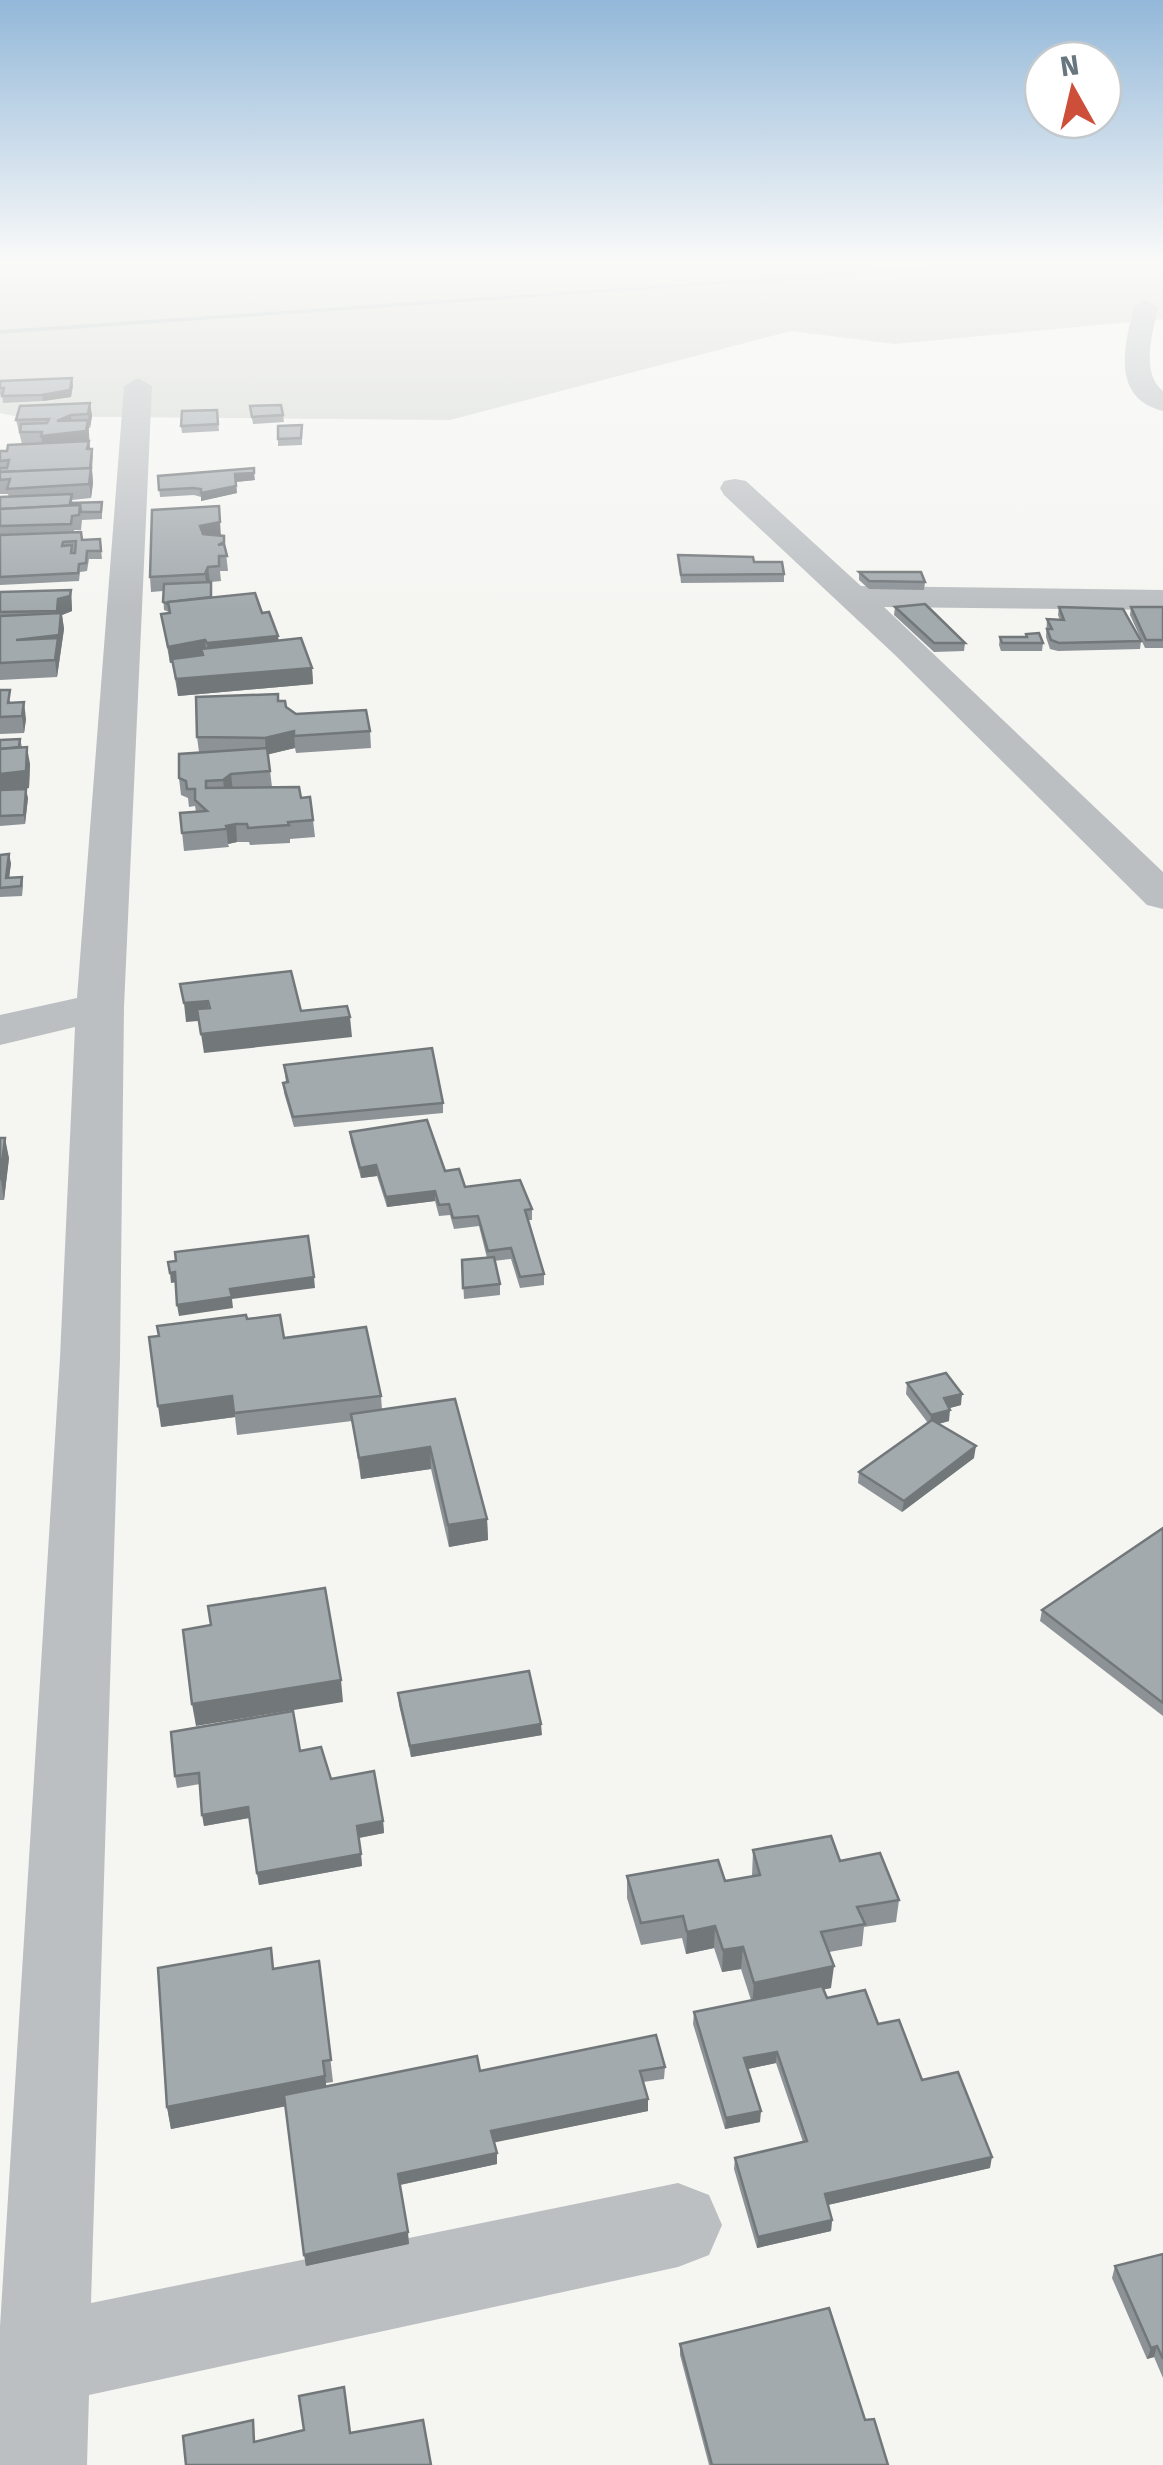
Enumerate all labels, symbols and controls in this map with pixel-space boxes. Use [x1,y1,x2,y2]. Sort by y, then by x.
north arrow [1023,40,1123,140]
text: N [1058,48,1081,83]

